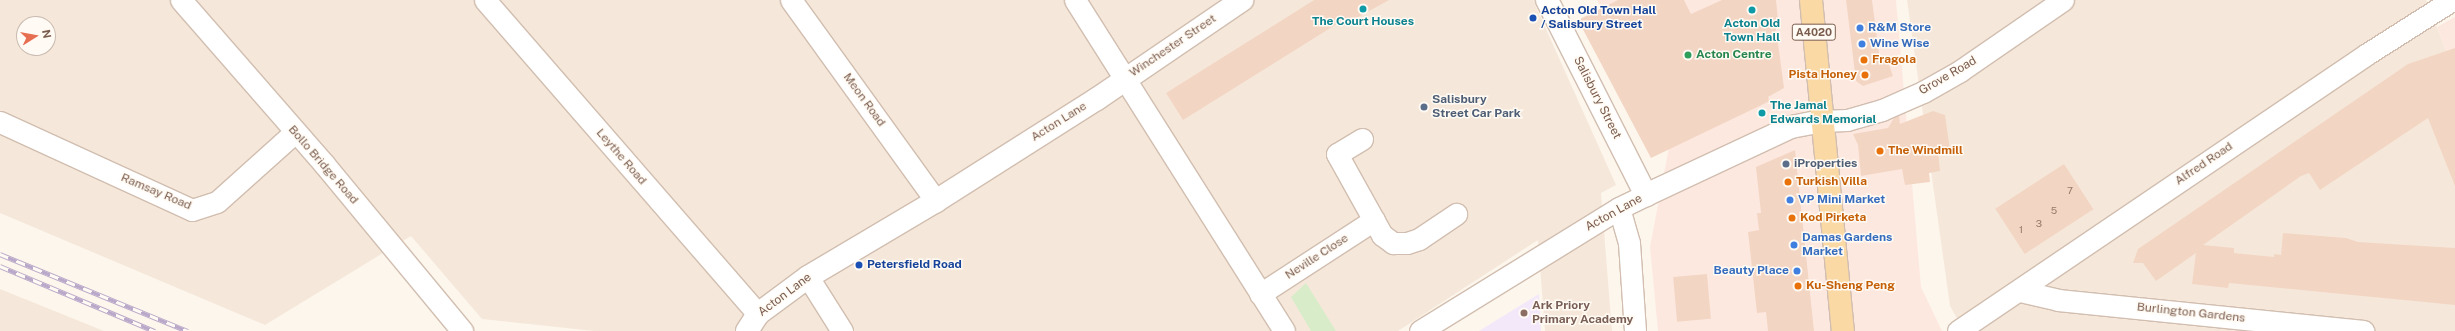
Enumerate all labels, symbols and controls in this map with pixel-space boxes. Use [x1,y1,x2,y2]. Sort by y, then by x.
marker: The Court Houses [1358,4,1368,14]
place label: Acton Old Town Hall / Salisbury Street [1541,4,1656,32]
marker: Acton Old Town Hall [1747,5,1757,15]
street label: Winchester Street [1127,12,1219,80]
marker: Acton Old Town Hall / Salisbury Street [1528,13,1538,23]
place label: The Court Houses [1312,15,1414,29]
north arrow [16,16,56,56]
place label: Acton Old Town Hall [1724,17,1780,45]
place label: R&M Store [1868,21,1931,35]
road number: A4020 [1791,23,1837,41]
marker: R&M Store [1855,23,1865,33]
text: N [40,29,54,39]
place label: Wine Wise [1870,37,1930,51]
marker: Wine Wise [1857,39,1867,49]
place label: Acton Centre [1696,48,1772,62]
marker: Acton Centre [1683,50,1693,60]
place label: Fragola [1872,53,1916,67]
street label: Salisbury Street [1570,54,1624,142]
street label: Grove Road [1917,54,1979,98]
marker: Fragola [1859,55,1869,65]
place label: Pista Honey [1789,68,1857,82]
marker: Pista Honey [1860,70,1870,80]
street label: Meon Road [840,71,888,129]
place label: Salisbury Street Car Park [1432,93,1521,121]
street label: Acton Lane [1029,99,1089,145]
place label: The Jamal Edwards Memorial [1770,99,1876,127]
marker: Salisbury Street Car Park [1419,102,1429,112]
marker: The Jamal Edwards Memorial [1757,108,1767,118]
street label: Bollo Bridge Road [285,123,361,207]
street label: Leythe Road [593,126,649,188]
street label: Alfred Road [2172,139,2236,189]
place label: The Windmill [1888,144,1963,158]
marker: The Windmill [1875,146,1885,156]
place label: iProperties [1794,157,1857,171]
marker: iProperties [1781,159,1791,169]
street label: Ramsay Road [119,171,193,213]
place label: Turkish Villa [1796,175,1867,189]
marker: Turkish Villa [1783,177,1793,187]
house number: 7 [2067,185,2073,197]
street label: Acton Lane [1583,191,1645,235]
place label: VP Mini Market [1798,193,1885,207]
marker: VP Mini Market [1785,195,1795,205]
house number: 5 [2051,205,2057,217]
place label: Kod Pirketa [1800,211,1866,225]
marker: Kod Pirketa [1787,213,1797,223]
house number: 3 [2036,218,2042,230]
house number: 1 [2019,224,2023,236]
street label: Neville Close [1283,231,1351,283]
place label: Damas Gardens Market [1802,231,1892,259]
marker: Damas Gardens Market [1789,240,1799,250]
place label: Petersfield Road [867,258,962,272]
marker: Petersfield Road [854,260,864,270]
place label: Beauty Place [1713,264,1789,278]
marker: Beauty Place [1792,266,1802,276]
street label: Acton Lane [756,270,814,320]
place label: Ku-Sheng Peng [1806,279,1895,293]
marker: Ku-Sheng Peng [1793,281,1803,291]
place label: Ark Priory Primary Academy [1532,299,1633,327]
street label: Burlington Gardens [2136,300,2246,326]
marker: Ark Priory Primary Academy [1519,308,1529,318]

